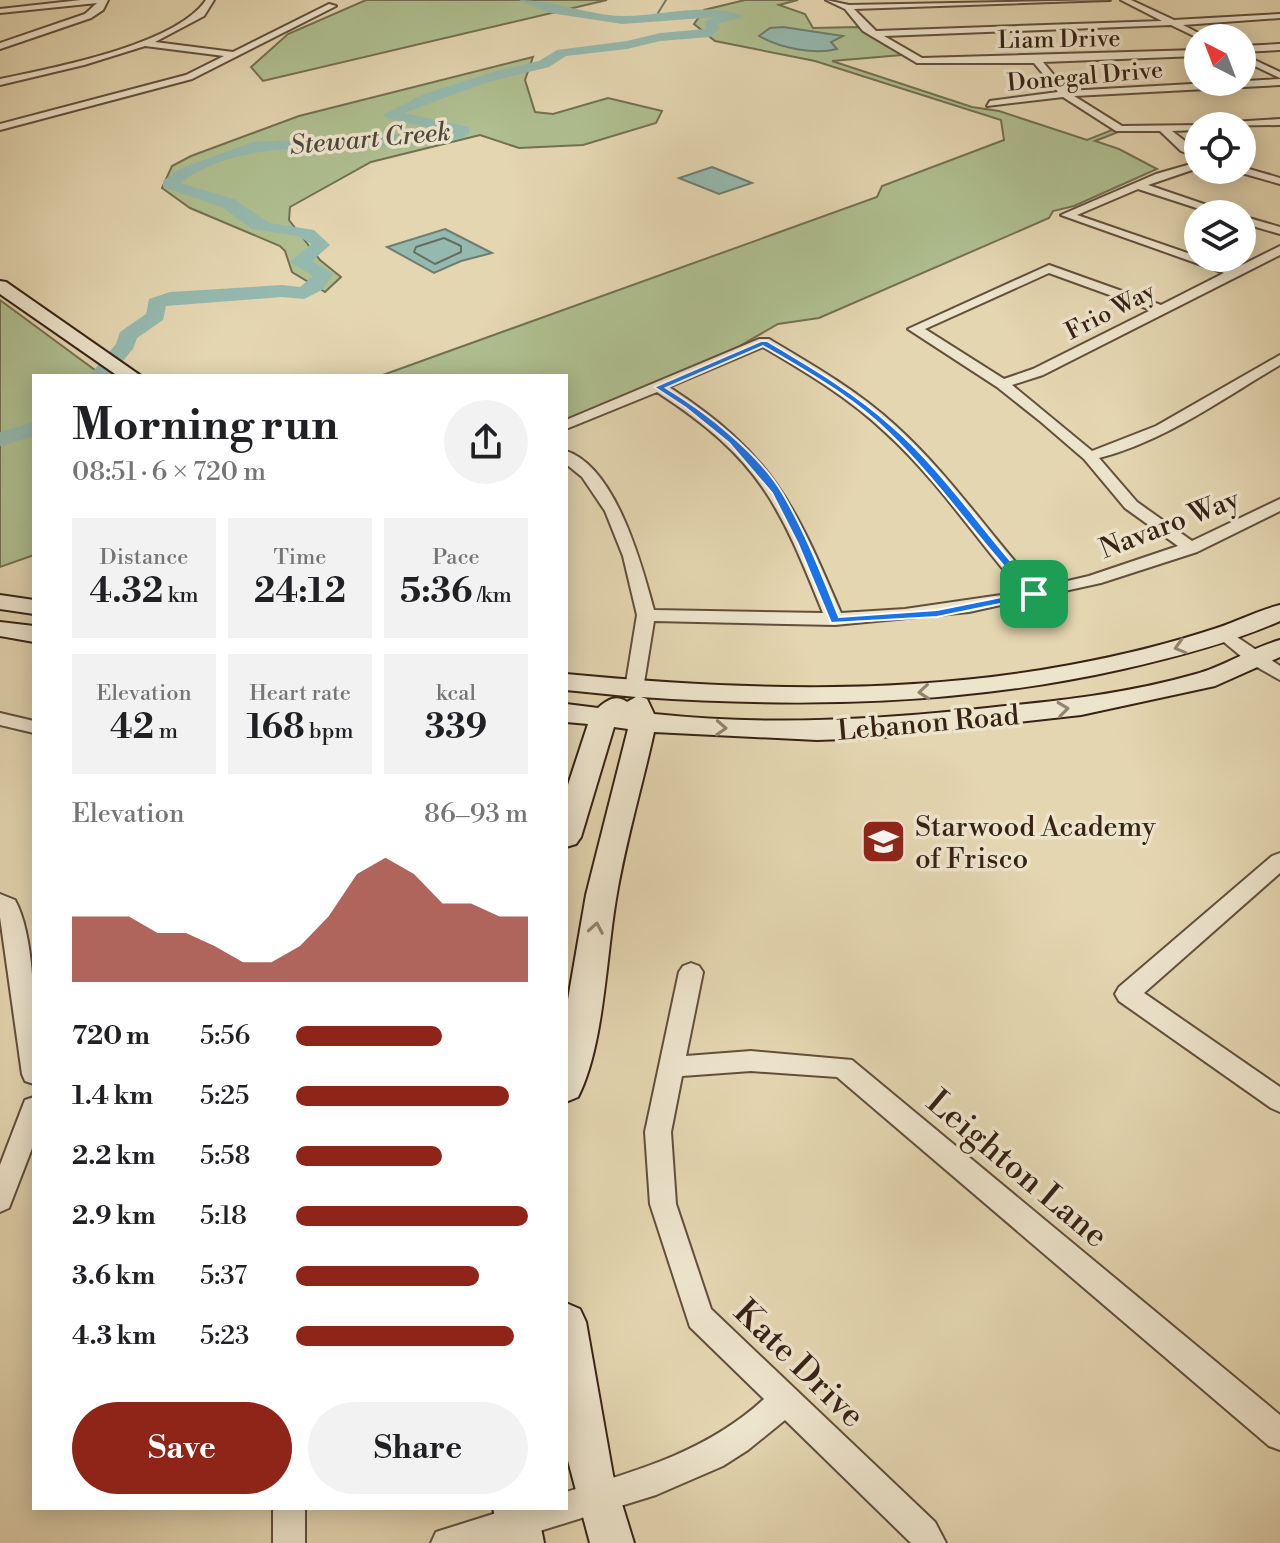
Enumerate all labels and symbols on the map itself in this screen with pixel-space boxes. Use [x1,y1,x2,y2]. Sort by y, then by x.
street label: Liam Drive [997,24,1121,56]
north arrow [1184,24,1256,96]
street label: Donegal Drive [1006,55,1164,99]
water label: Stewart Creek [288,116,452,162]
street label: Frio Way [1061,276,1161,347]
street label: Navaro Way [1095,482,1245,567]
pin [1000,560,1068,628]
one-way arrow [1173,638,1187,654]
one-way arrow [918,683,931,700]
street label: Lebanon Road [836,698,1021,749]
one-way arrow [1057,700,1070,717]
one-way arrow [714,719,727,736]
place label: Starwood Academy of Frisco [915,810,1156,877]
school or university icon: Starwood Academy of Frisco [860,818,908,866]
one-way arrow [586,921,603,935]
street label: Leighton Lane [917,1081,1116,1258]
street label: Kate Drive [724,1292,873,1437]

